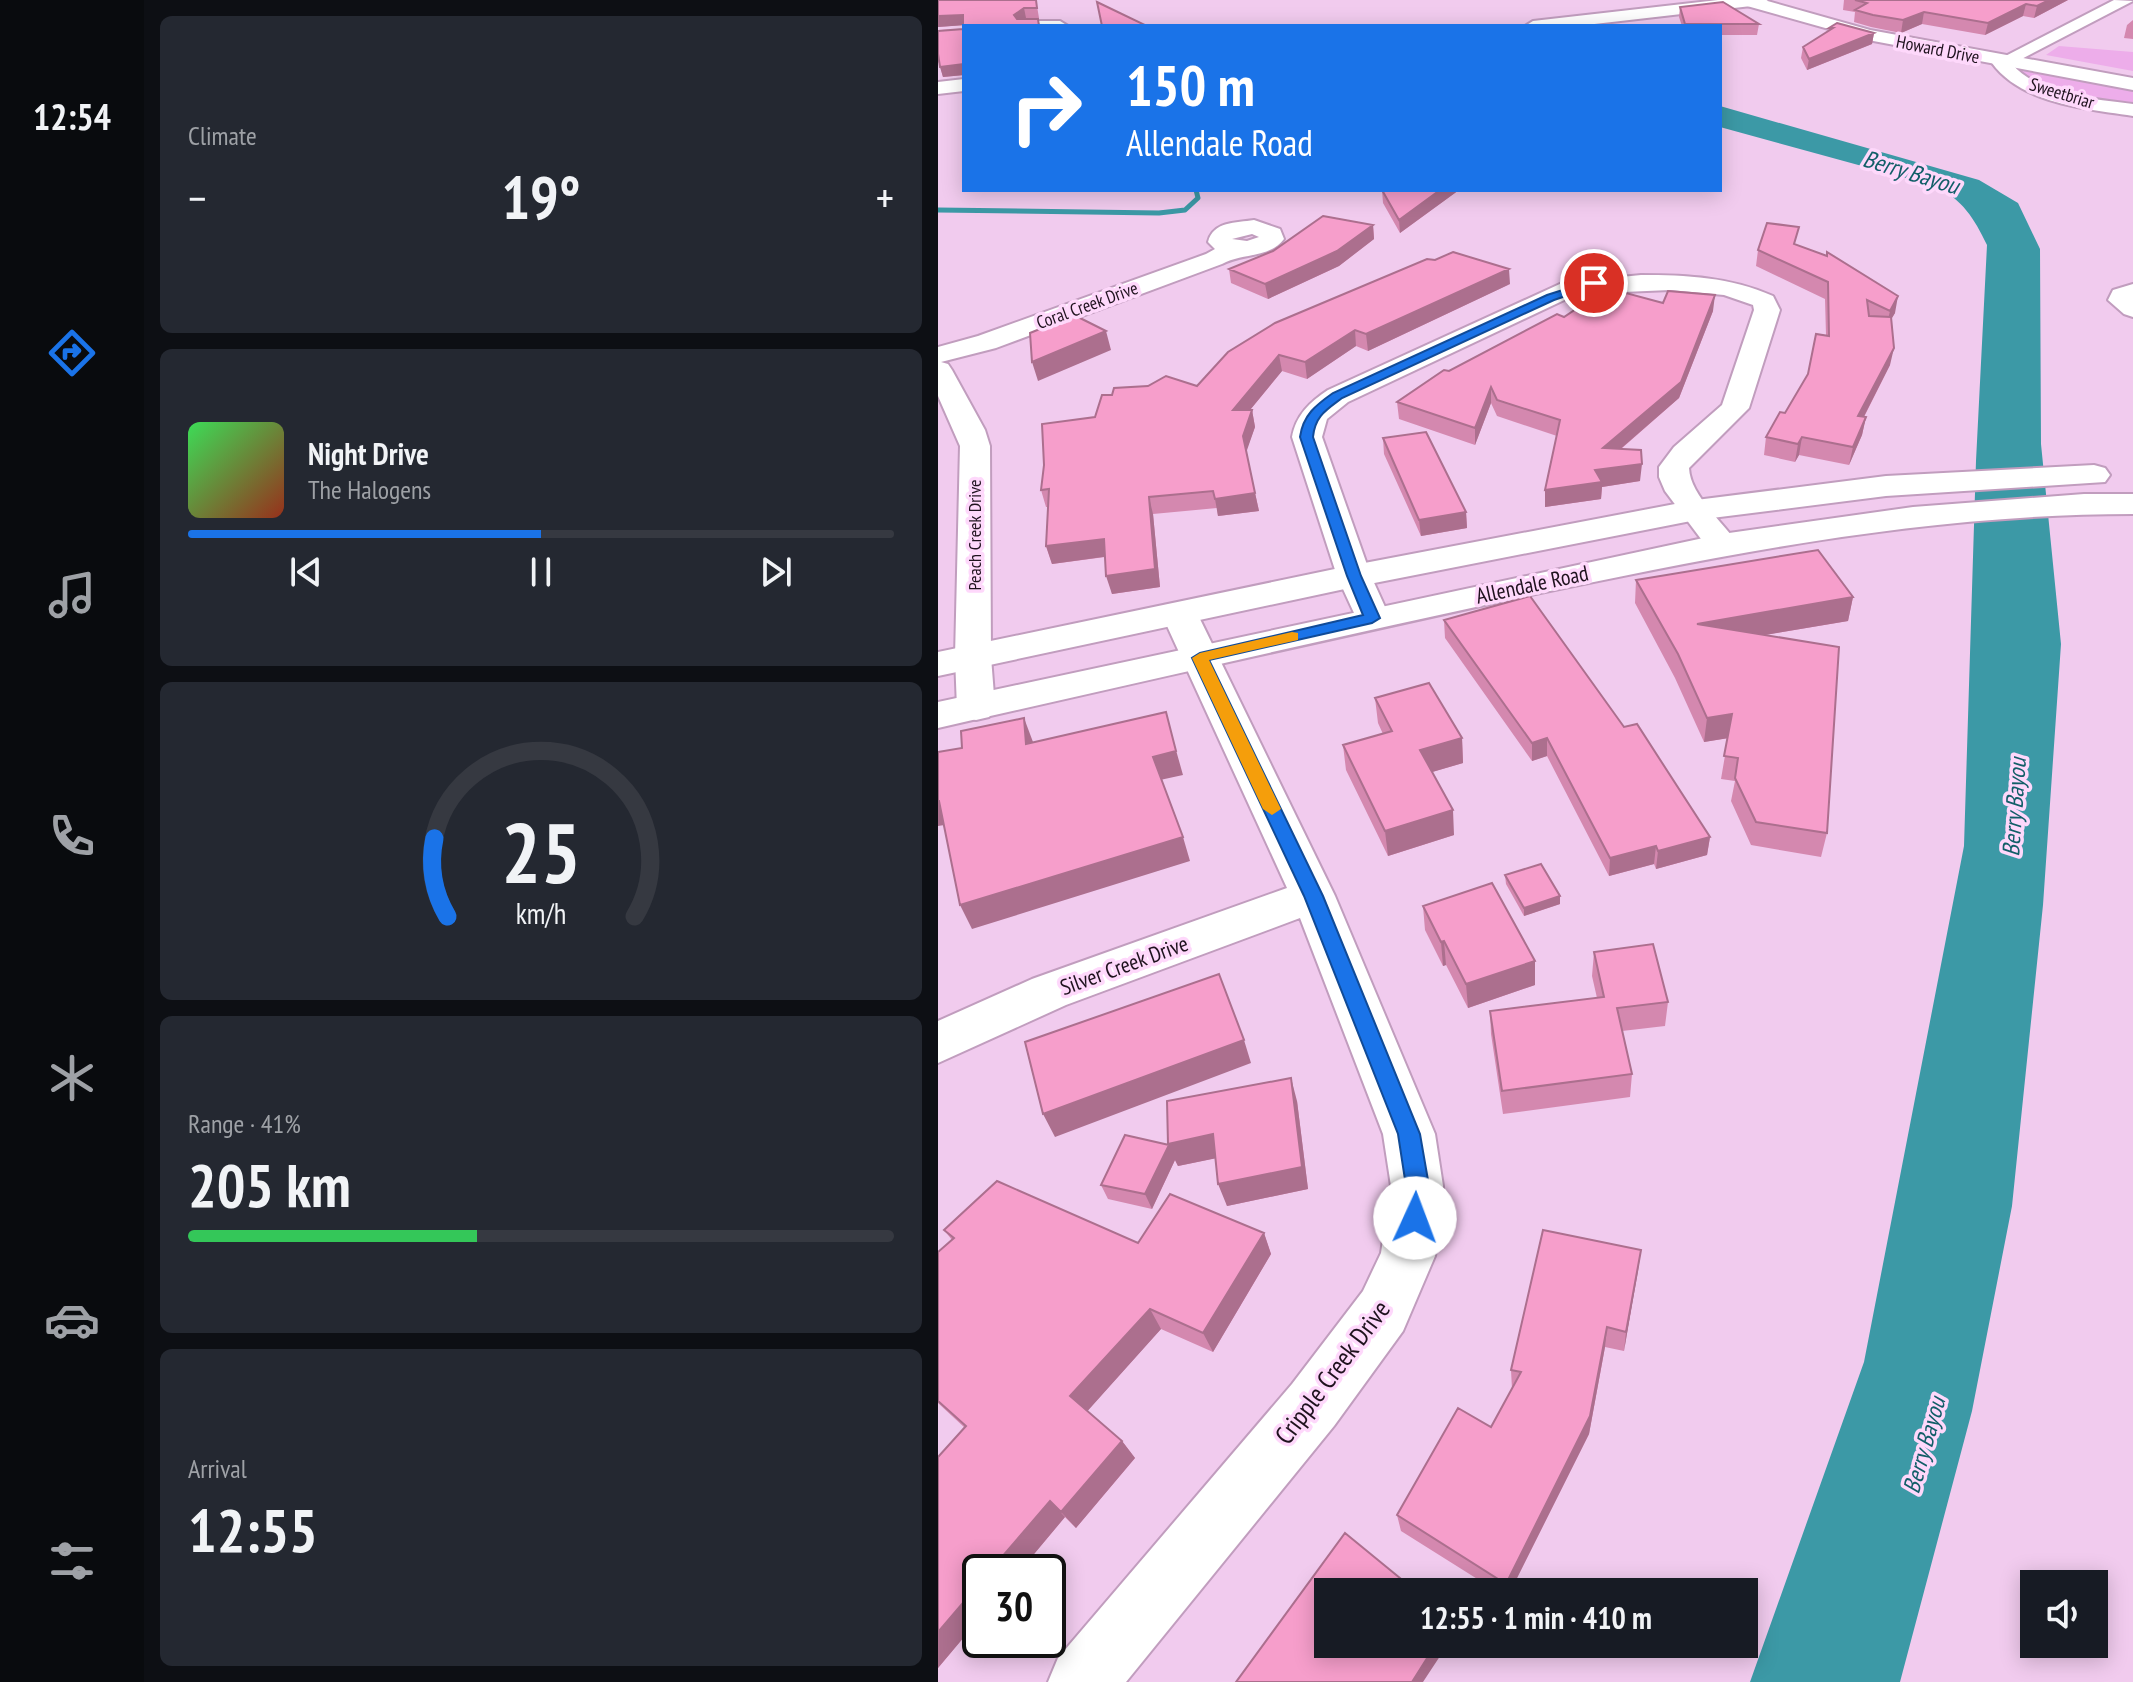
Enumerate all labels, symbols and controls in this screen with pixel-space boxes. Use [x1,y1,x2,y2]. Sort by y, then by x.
street label: Howard Drive [1894,30,1982,68]
text: 150 m [1126,49,1255,121]
icon: right [994,56,1098,160]
street label: Sweetbriar [2027,72,2097,114]
text: 12:54 [33,93,111,140]
text: Climate [188,119,257,152]
text: Allendale Road [1126,119,1313,166]
water label: Berry Bayou [1859,143,1964,202]
text: 19° [501,158,581,236]
text: − [188,169,206,226]
text: + [876,169,894,226]
pin [1560,249,1628,317]
icon: arrive [1572,261,1616,305]
street label: Coral Creek Drive [1033,276,1141,334]
icon: directions [44,325,100,381]
text: Night Drive [308,434,429,473]
text: The Halogens [308,473,431,506]
street label: Peach Creek Drive [963,479,986,591]
icon: previous [284,550,328,594]
icon: pause [519,550,563,594]
icon: next [754,550,798,594]
street label: Allendale Road [1473,558,1591,610]
icon: music [44,567,100,623]
water label: Berry Bayou [1995,755,2033,857]
text: 25 [501,798,581,906]
icon: phone [44,808,100,864]
text: km/h [516,895,566,932]
street label: Silver Creek Drive [1056,929,1192,1001]
icon: climate [44,1050,100,1106]
text: Range · 41% [188,1107,301,1140]
text: 205 km [188,1146,351,1224]
position arrow [1373,1176,1457,1260]
icon: car [44,1292,100,1348]
street label: Cripple Creek Drive [1267,1294,1397,1450]
water label: Berry Bayou [1896,1392,1953,1497]
text: Arrival [188,1452,247,1485]
text: 12:55 [188,1491,318,1569]
icon: filters [44,1533,100,1589]
speed limit sign: 30 [962,1554,1066,1658]
map controls [2020,1570,2108,1658]
button: sound [2020,1570,2108,1658]
text: 12:55 · 1 min · 410 m [1420,1598,1652,1637]

